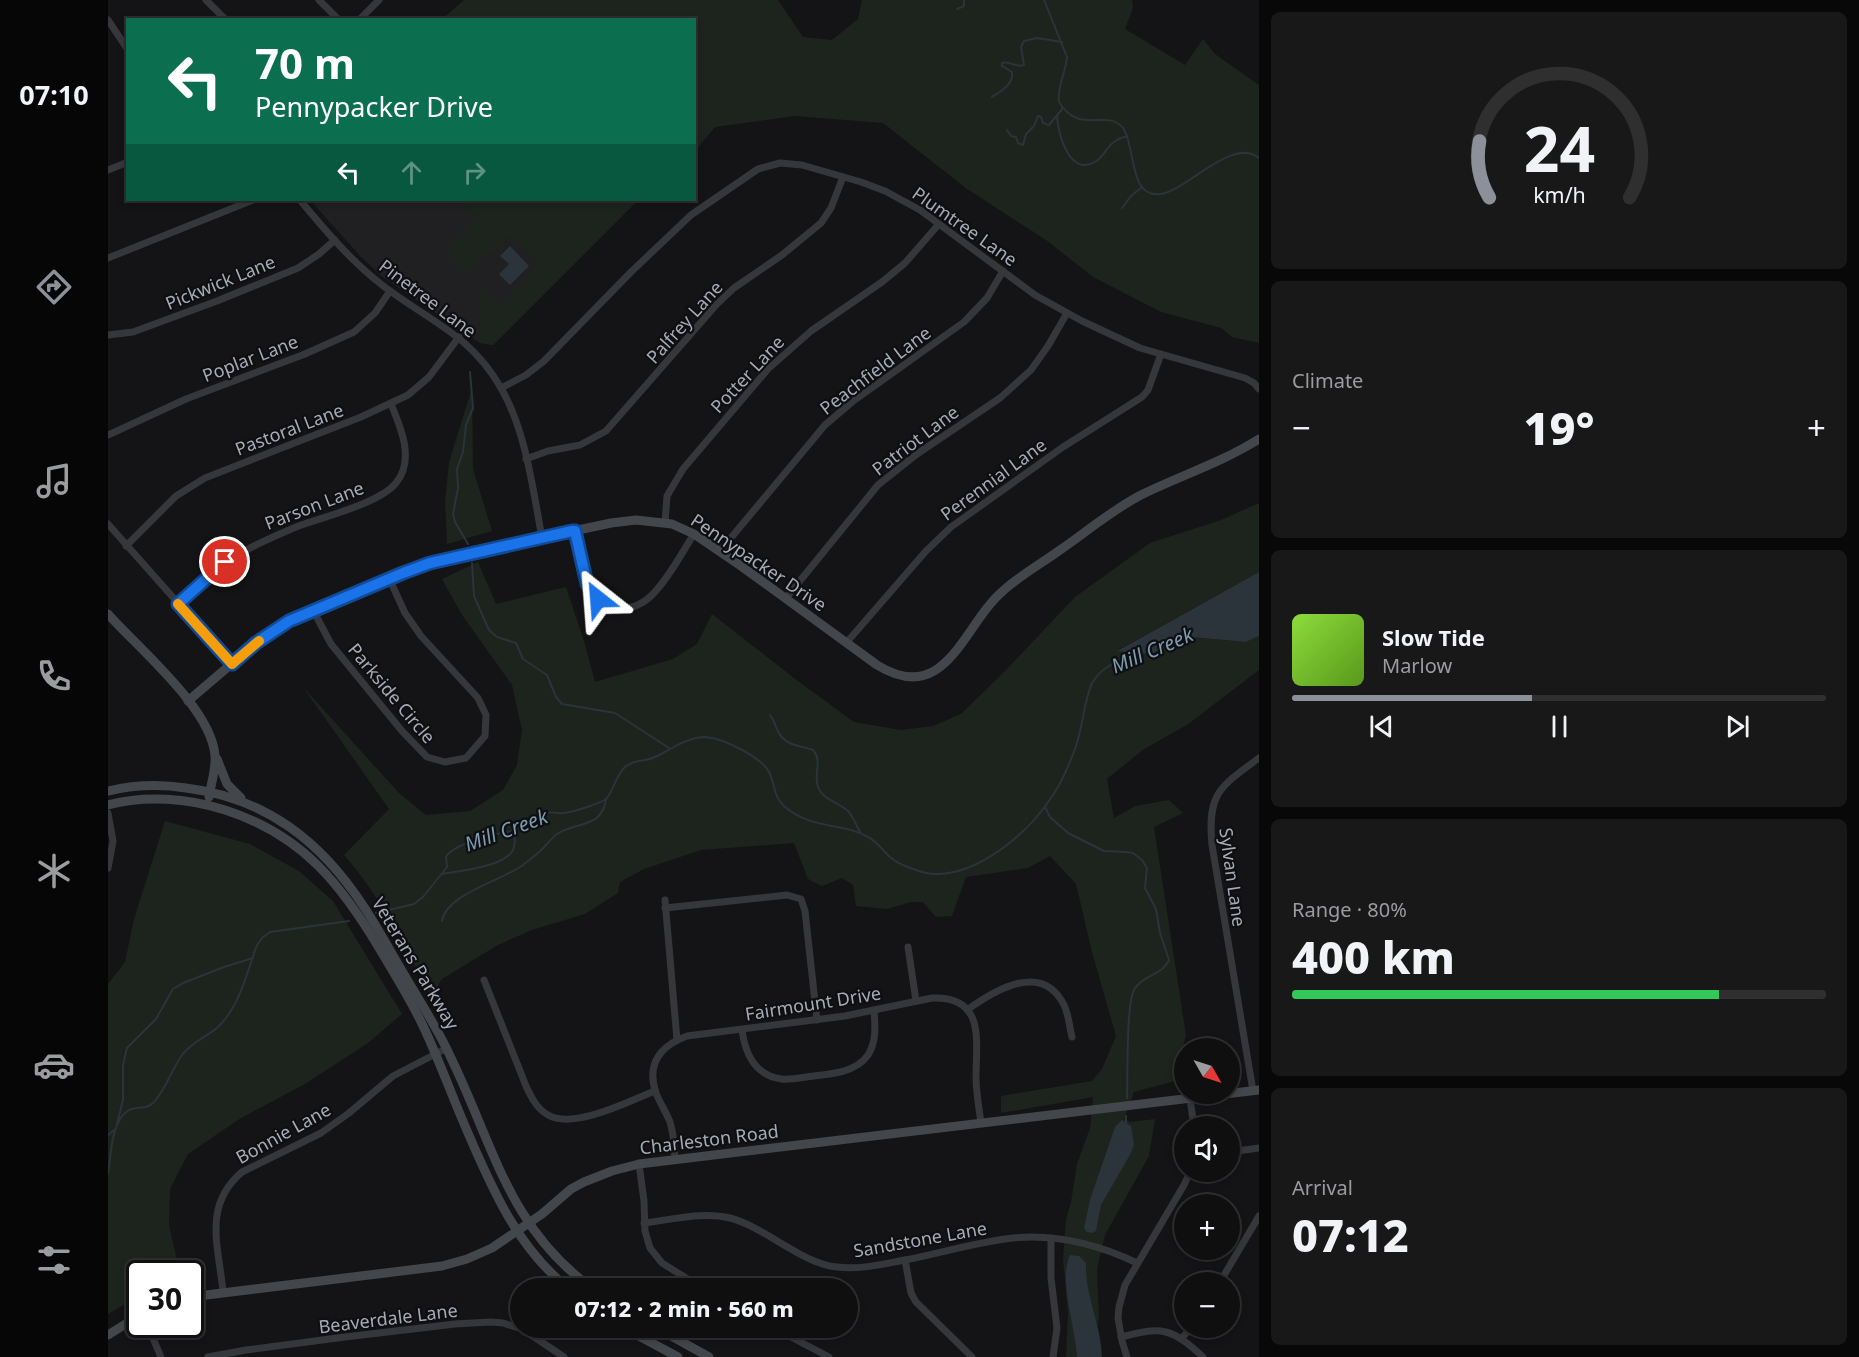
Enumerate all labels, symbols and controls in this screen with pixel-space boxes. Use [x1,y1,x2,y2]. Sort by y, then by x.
text: 70 m [255,34,355,91]
icon: left [156,42,234,120]
text: 07:10 [19,76,89,113]
text: Pennypacker Drive [255,88,493,125]
text: 24 [1523,105,1595,190]
icon: left [332,156,365,189]
icon: ahead [395,156,428,189]
icon: right [458,156,491,189]
text: km/h [1533,180,1585,209]
street label: Plumtree Lane [908,181,1022,271]
street label: Pickwick Lane [162,249,278,315]
street label: Pinetree Lane [374,253,482,343]
icon: directions [33,266,75,308]
street label: Palfrey Lane [641,276,727,368]
street label: Peachfield Lane [815,320,935,420]
street label: Poplar Lane [199,329,301,387]
street label: Potter Lane [705,330,789,418]
text: Climate [1292,367,1363,394]
street label: Pastoral Lane [231,397,347,461]
text: 19° [1523,397,1595,458]
street label: Patriot Lane [867,400,963,480]
text: − [1292,405,1311,450]
text: + [1807,405,1826,450]
street label: Perennial Lane [935,432,1051,526]
icon: music [33,460,75,502]
street label: Parson Lane [261,475,367,535]
street label: Pennypacker Drive [687,508,831,616]
pin [199,536,250,587]
icon: arrive [208,545,241,578]
position arrow [566,567,630,631]
water label: Mill Creek [1107,620,1198,679]
text: Slow Tide [1382,622,1485,652]
street label: Parkside Circle [343,638,441,748]
text: Marlow [1382,652,1452,679]
icon: phone [33,655,75,697]
icon: previous [1365,710,1398,743]
icon: pause [1543,710,1576,743]
icon: next [1721,710,1754,743]
water label: Mill Creek [461,802,552,858]
street label: Sylvan Lane [1214,826,1252,928]
icon: climate [33,850,75,892]
street label: Veterans Parkway [367,892,465,1034]
text: Range · 80% [1292,896,1407,923]
text: 400 km [1292,926,1455,987]
street label: Fairmount Drive [743,980,883,1026]
north arrow [1174,1038,1240,1104]
map controls [1174,1038,1240,1338]
icon: car [33,1044,75,1086]
street label: Bonnie Lane [231,1097,335,1169]
button: sound [1174,1116,1240,1182]
street label: Charleston Road [638,1119,780,1159]
text: Arrival [1292,1174,1353,1201]
button: + [1174,1194,1240,1260]
text: 07:12 [1292,1204,1409,1265]
street label: Sandstone Lane [851,1215,989,1263]
icon: filters [33,1239,75,1281]
speed limit sign: 30 [126,1260,204,1338]
button: − [1174,1272,1240,1338]
text: 07:12 · 2 min · 560 m [574,1293,794,1323]
street label: Beaverdale Lane [317,1298,459,1338]

